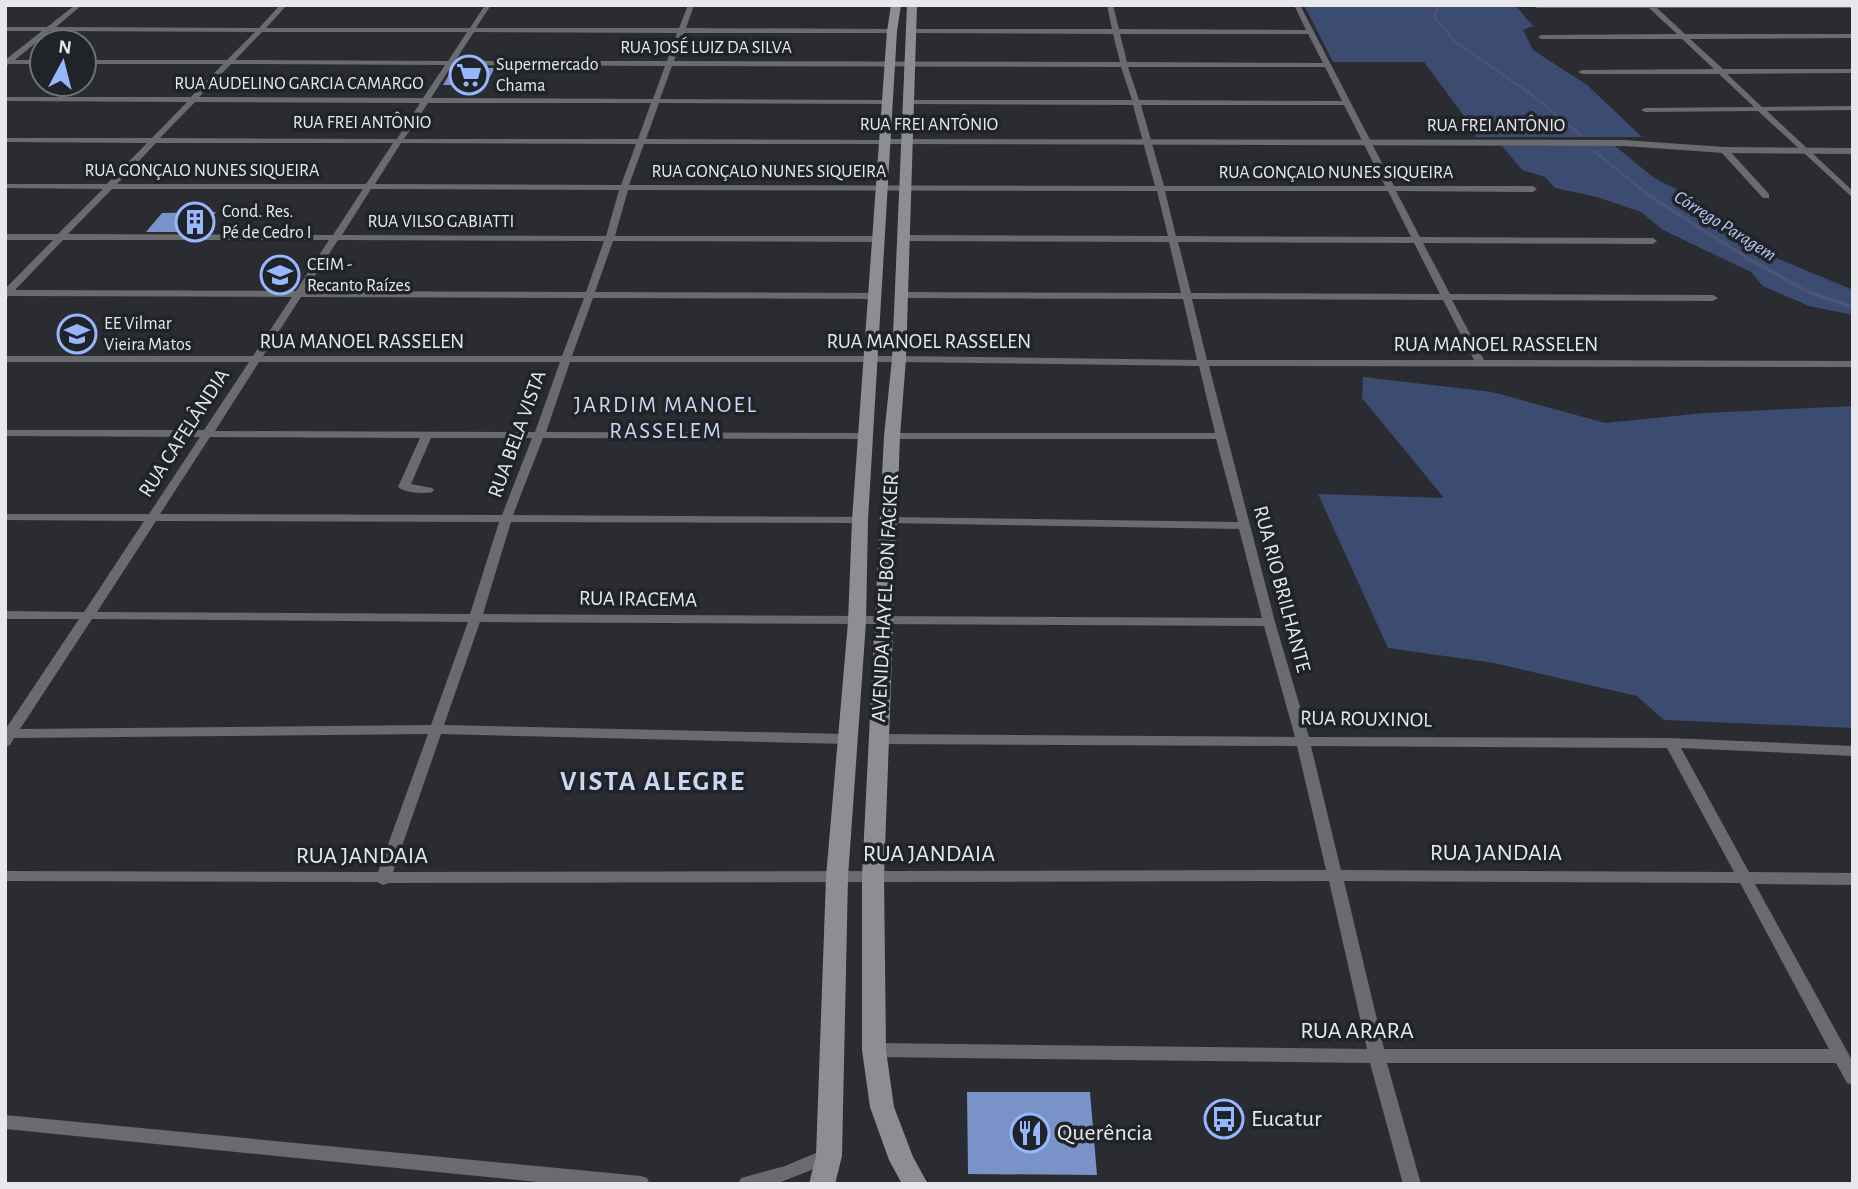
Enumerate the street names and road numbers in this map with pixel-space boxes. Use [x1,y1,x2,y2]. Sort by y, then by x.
street label: RUA JOSÉ LUIZ DA SILVA [620,36,792,57]
street label: RUA AUDELINO GARCIA CAMARGO [174,75,424,93]
street label: RUA FREI ANTÔNIO [293,111,431,132]
street label: RUA FREI ANTÔNIO [860,113,998,134]
street label: RUA FREI ANTÔNIO [1427,114,1565,135]
street label: RUA GONÇALO NUNES SIQUEIRA [85,162,320,180]
street label: RUA GONÇALO NUNES SIQUEIRA [652,163,887,181]
street label: RUA GONÇALO NUNES SIQUEIRA [1219,164,1454,182]
street label: RUA VILSO GABIATTI [368,213,514,231]
street label: RUA MANOEL RASSELEN [260,331,464,352]
street label: RUA MANOEL RASSELEN [827,331,1031,352]
street label: RUA MANOEL RASSELEN [1394,334,1598,355]
street label: RUA CAFELÂNDIA [133,364,233,501]
street label: RUA BELA VISTA [484,368,550,500]
street label: AVENIDA HAYEL BON FACKER [868,473,902,723]
street label: RUA RIO BRILHANTE [1250,503,1314,675]
street label: RUA IRACEMA [579,587,697,611]
street label: RUA ROUXINOL [1300,707,1432,731]
street label: RUA JANDAIA [1430,841,1562,865]
street label: RUA JANDAIA [863,842,995,866]
street label: RUA JANDAIA [296,844,428,868]
street label: RUA ARARA [1300,1019,1414,1043]

